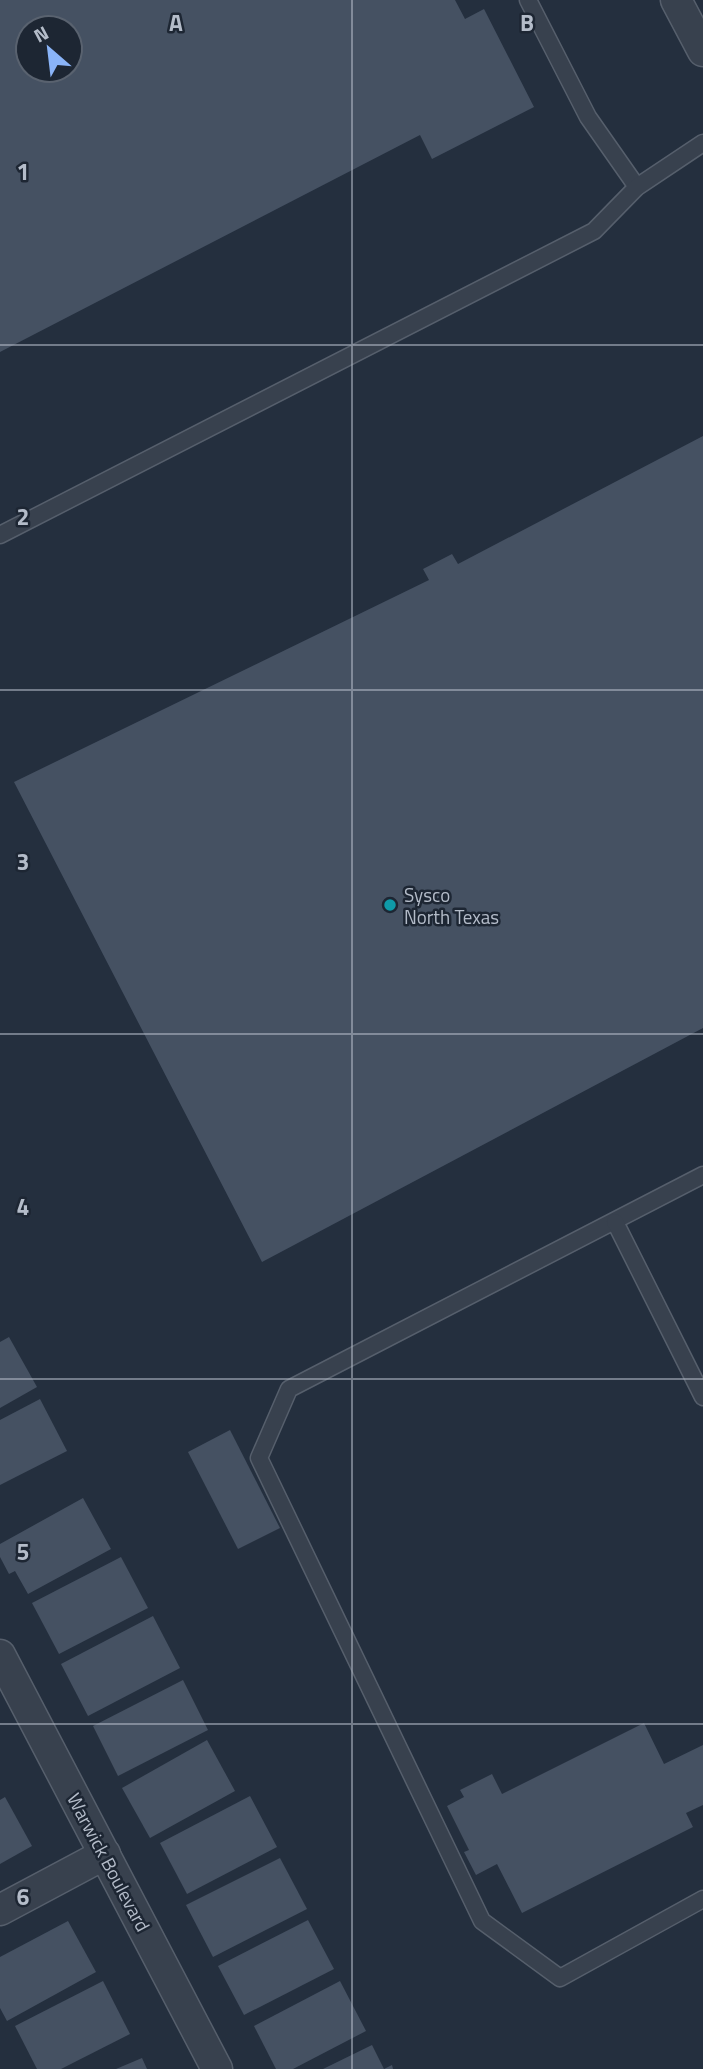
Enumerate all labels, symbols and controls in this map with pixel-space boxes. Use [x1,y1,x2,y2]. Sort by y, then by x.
text: A [169,5,183,40]
text: B [520,5,534,40]
north arrow [14,14,84,84]
text: N [28,18,53,49]
text: 1 [17,154,29,189]
text: 2 [17,499,29,534]
text: 3 [17,844,29,879]
place label: Sysco North Texas [404,880,499,931]
marker: Sysco North Texas [382,897,398,913]
text: 4 [17,1189,29,1224]
text: 5 [17,1534,29,1569]
street label: Warwick Boulevard [60,1787,158,1937]
text: 6 [17,1879,30,1914]

